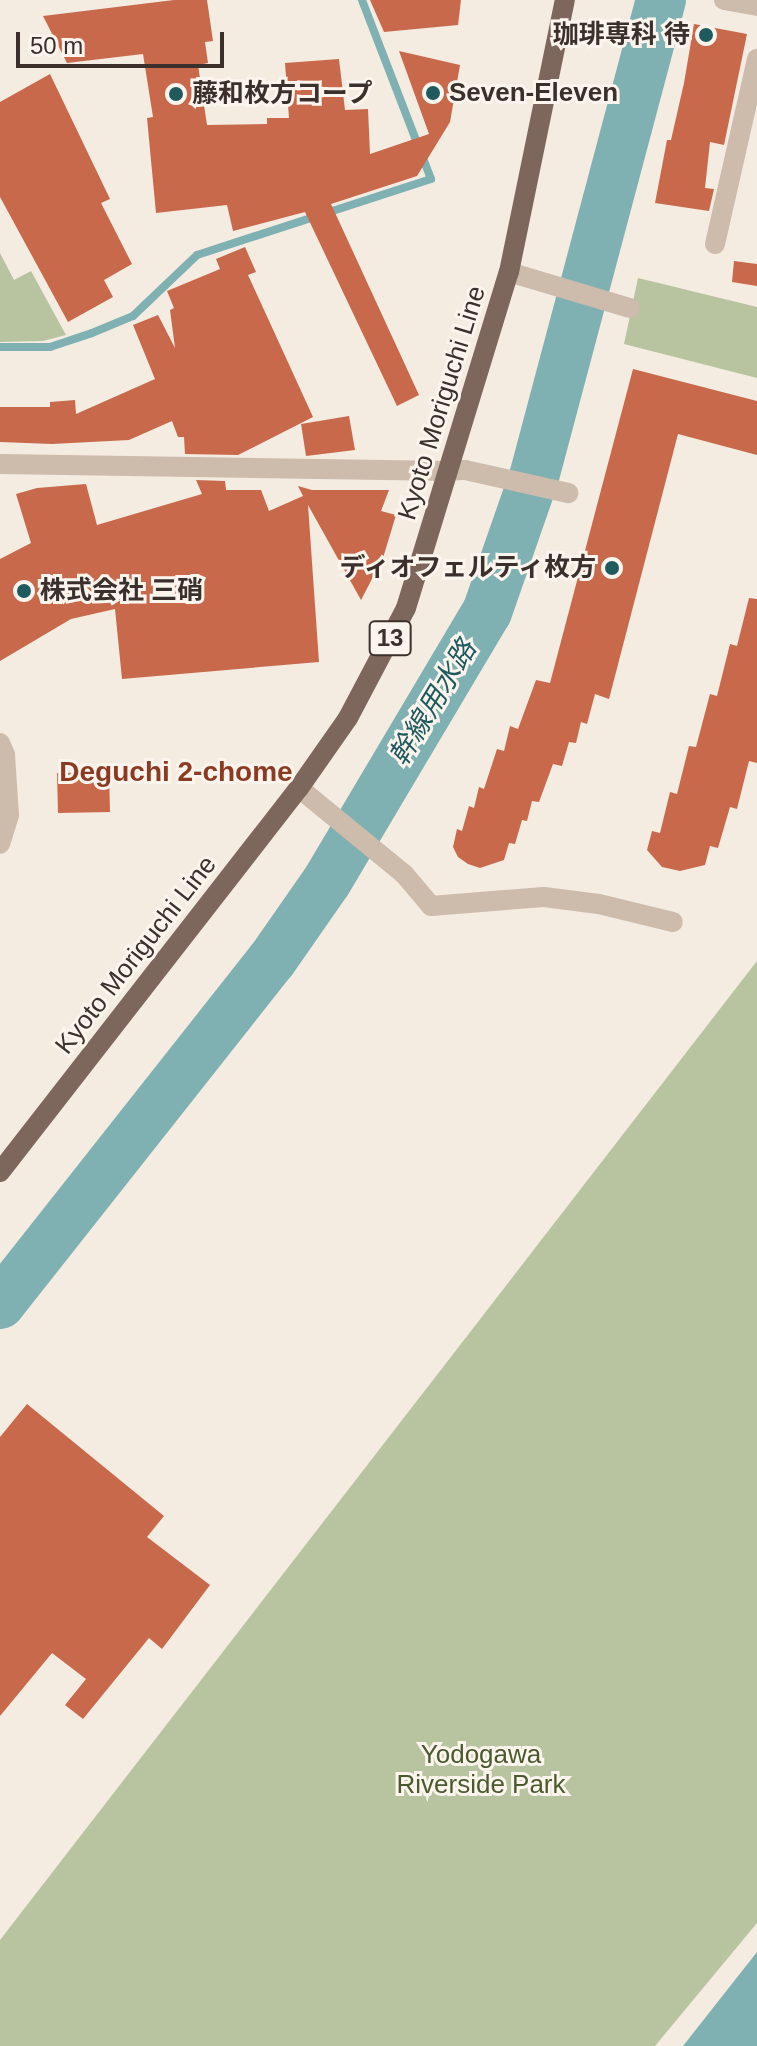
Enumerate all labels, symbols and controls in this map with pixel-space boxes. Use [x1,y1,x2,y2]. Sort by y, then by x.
scale bar [20,16,228,66]
place label: 珈琲専科 待 [553,19,690,51]
marker: 珈琲専科 待 [697,26,715,44]
text: 50 m [30,32,83,59]
place label: Seven-Eleven [449,77,618,109]
place label: 藤和枚方コープ [192,78,374,110]
marker: Seven-Eleven [424,84,442,102]
marker: 藤和枚方コープ [167,85,185,103]
street label: Kyoto Moriguchi Line [392,282,492,524]
place label: ディオフェルティ枚方 [336,552,596,584]
marker: ディオフェルティ枚方 [603,559,621,577]
place label: 株式会社 三硝 [40,575,203,607]
marker: 株式会社 三硝 [15,582,33,600]
road number: 13 [368,618,412,658]
water label: 幹線用水路 [383,634,483,772]
district label: Deguchi 2-chome [59,755,293,789]
street label: Kyoto Moriguchi Line [49,850,223,1060]
park label: Yodogawa Riverside Park [396,1739,566,1800]

